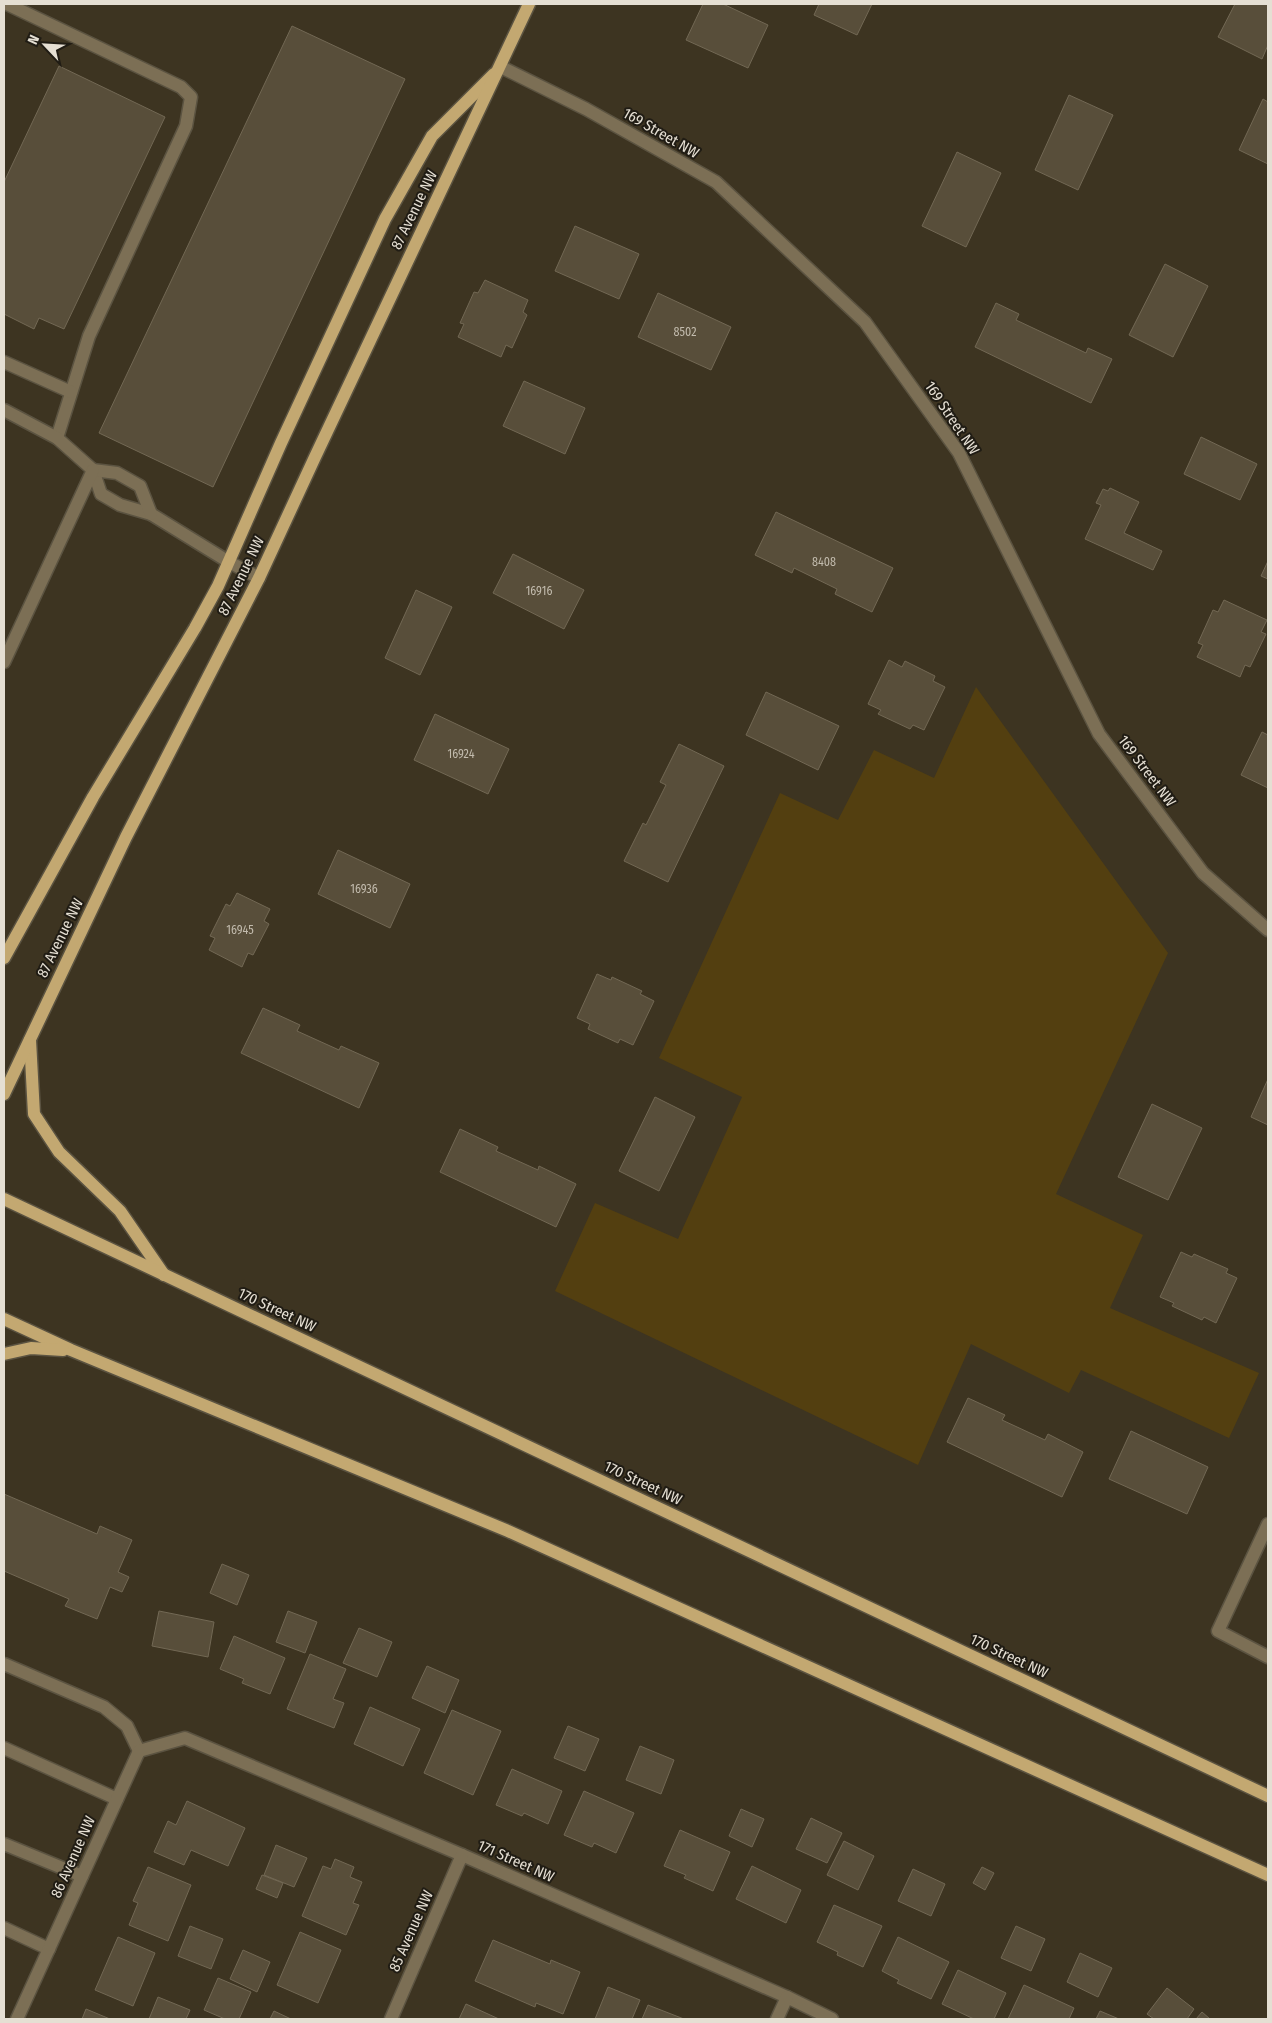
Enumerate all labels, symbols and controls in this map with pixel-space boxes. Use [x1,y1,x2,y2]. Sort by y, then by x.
north arrow [20,20,70,70]
text: N [24,32,43,47]
street label: 169 Street NW [620,104,702,162]
street label: 87 Avenue NW [387,167,441,253]
house number: 8502 [674,325,696,339]
street label: 169 Street NW [921,378,983,458]
street label: 87 Avenue NW [214,533,268,619]
house number: 8408 [812,555,836,569]
house number: 16916 [526,584,552,598]
street label: 169 Street NW [1114,732,1180,810]
house number: 16924 [448,747,475,761]
house number: 16936 [350,882,378,896]
street label: 87 Avenue NW [33,895,87,981]
house number: 16945 [226,923,254,937]
street label: 170 Street NW [235,1284,319,1336]
street label: 170 Street NW [601,1457,685,1509]
street label: 170 Street NW [967,1630,1051,1682]
street label: 86 Avenue NW [47,1813,99,1901]
street label: 171 Street NW [475,1836,557,1886]
street label: 85 Avenue NW [385,1888,437,1974]

